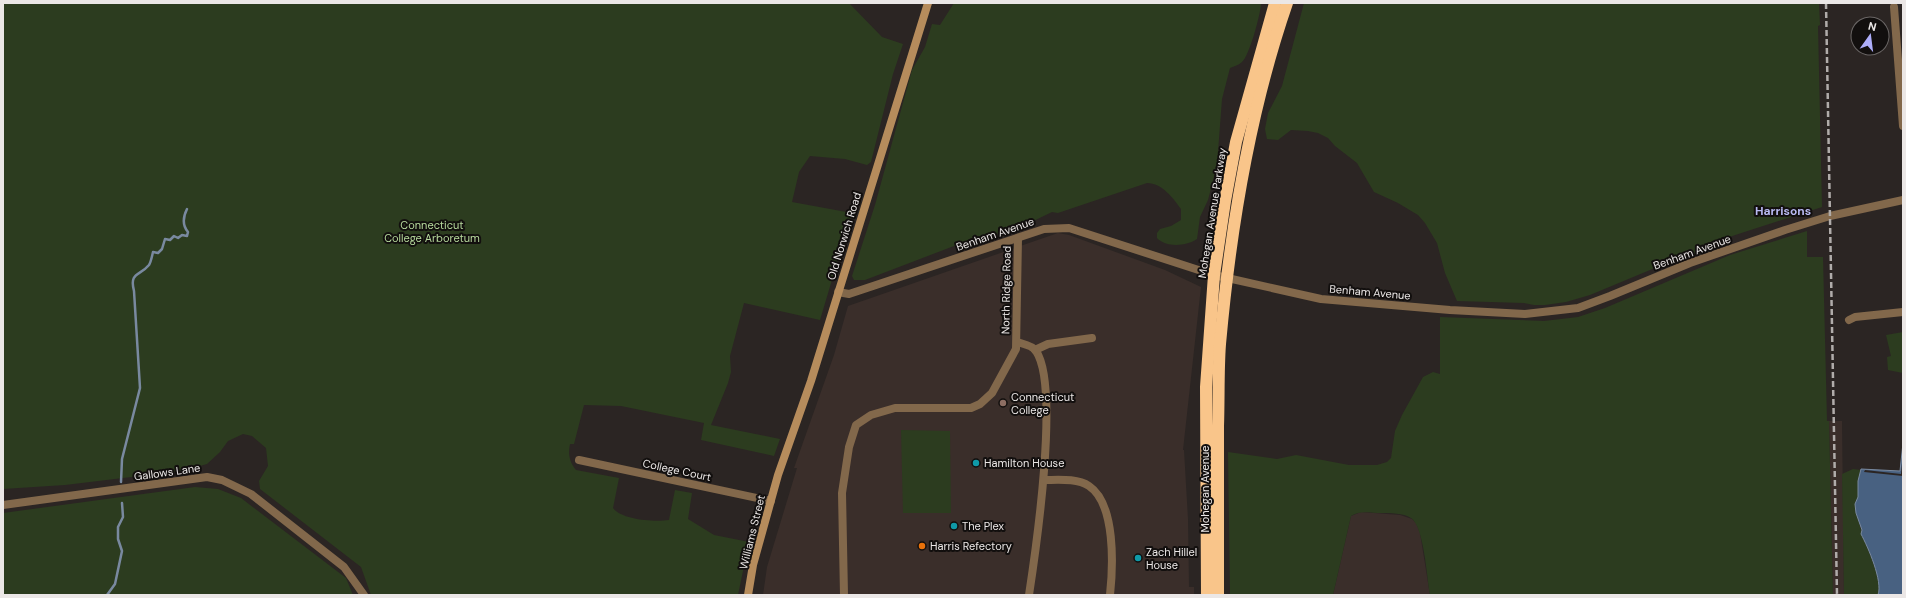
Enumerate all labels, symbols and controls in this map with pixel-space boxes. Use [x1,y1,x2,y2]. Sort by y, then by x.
north arrow [1850,16,1890,56]
text: N [1867,19,1878,34]
street label: Mohegan Avenue Parkway [1195,147,1229,279]
street label: Old Norwich Road [824,190,864,282]
district label: Harrisons [1755,203,1811,219]
street label: Benham Avenue [954,214,1036,254]
park label: Connecticut College Arboretum [384,218,480,245]
street label: Benham Avenue [1651,231,1733,273]
street label: North Ridge Road [998,246,1014,334]
street label: Benham Avenue [1329,281,1411,303]
place label: Connecticut College [1011,390,1074,417]
marker: Connecticut College [998,398,1008,408]
street label: Mohegan Avenue [1198,445,1212,533]
street label: College Court [641,456,713,484]
place label: Hamilton House [984,456,1064,470]
marker: Hamilton House [971,458,981,468]
street label: Gallows Lane [133,460,201,484]
street label: Williams Street [736,493,768,571]
place label: The Plex [962,519,1004,533]
marker: The Plex [949,521,959,531]
place label: Harris Refectory [930,539,1012,553]
marker: Harris Refectory [917,541,927,551]
place label: Zach Hillel House [1146,545,1197,572]
marker: Zach Hillel House [1133,553,1143,563]

